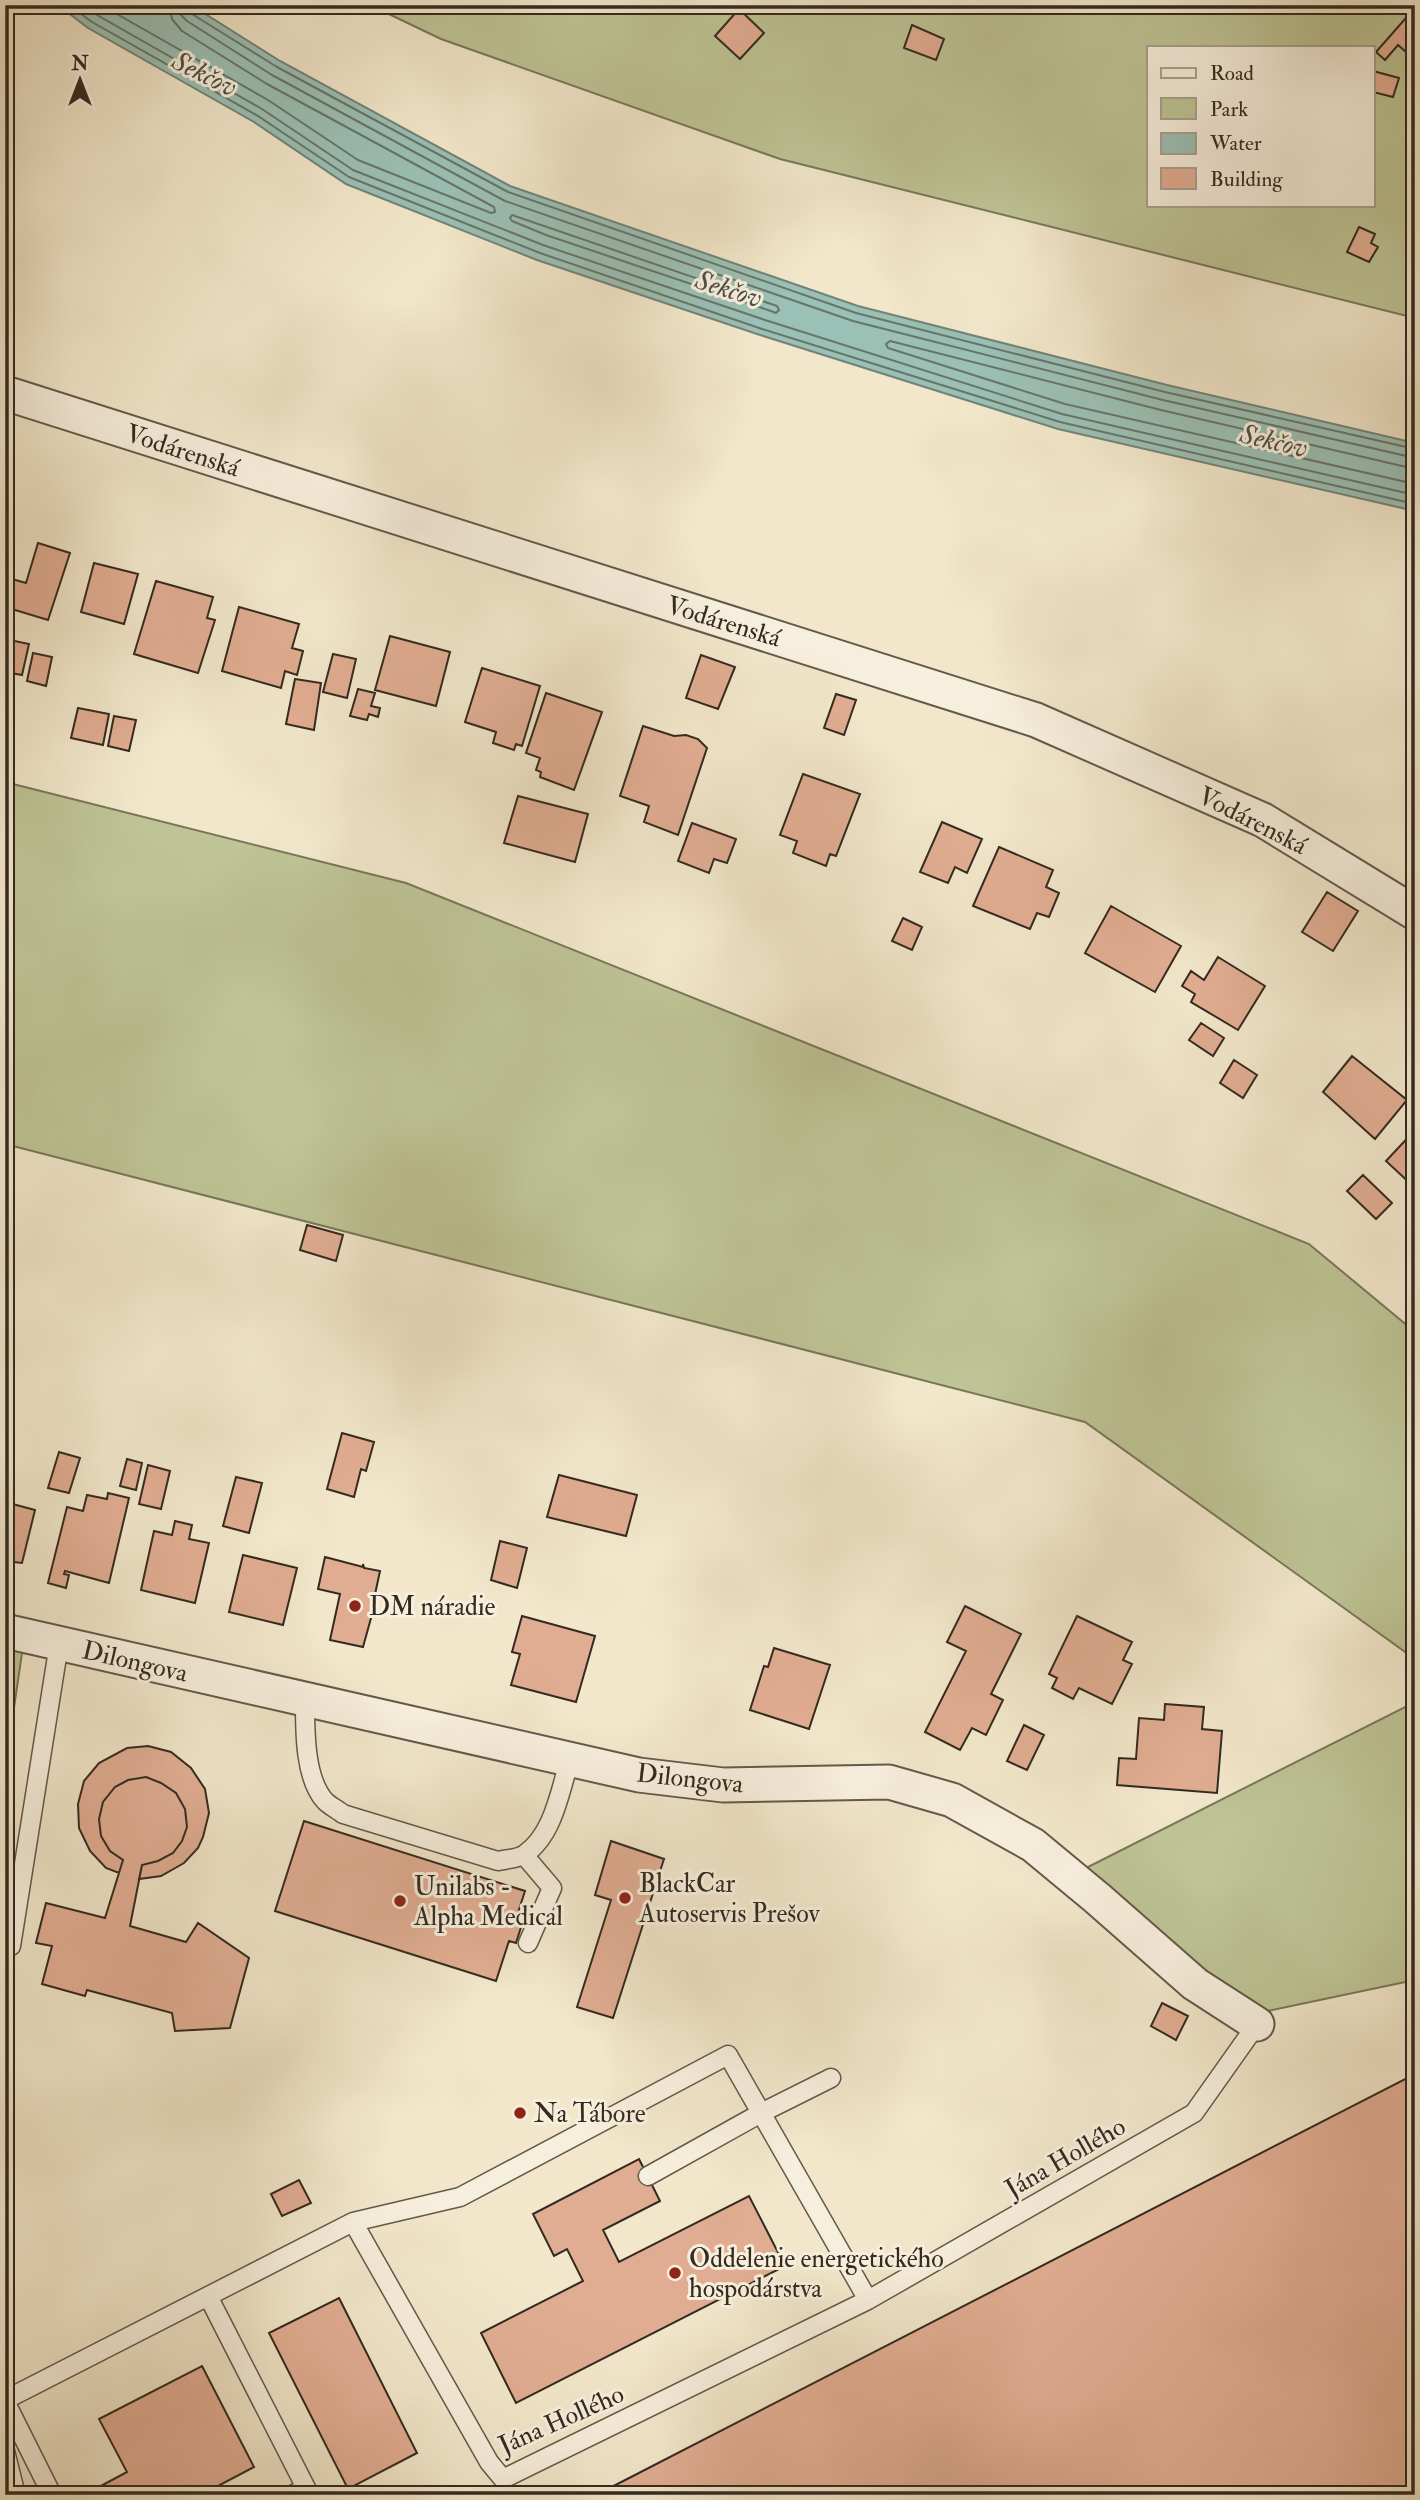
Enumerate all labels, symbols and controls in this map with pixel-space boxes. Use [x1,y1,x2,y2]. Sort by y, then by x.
water label: Sekčov [165,43,243,105]
north arrow [46,46,116,116]
legend [1147,46,1374,206]
text: N [70,52,89,76]
text: Road [1210,60,1255,87]
text: Park [1210,96,1248,123]
text: Water [1209,130,1262,157]
text: Building [1210,166,1283,193]
water label: Sekčov [690,262,766,316]
water label: Sekčov [1236,417,1311,466]
street label: Vodárenská [122,418,244,484]
street label: Vodárenská [663,589,785,655]
street label: Vodárenská [1193,780,1313,862]
place label: DM náradie [369,1591,496,1623]
marker: DM náradie [347,1598,363,1614]
street label: Dilongova [79,1634,191,1690]
street label: Dilongova [635,1757,745,1801]
place label: BlackCar Autoservis Prešov [638,1868,821,1930]
place label: Unilabs - Alpha Medical [413,1871,563,1934]
marker: BlackCar Autoservis Prešov [617,1890,633,1906]
marker: Unilabs - Alpha Medical [392,1893,408,1909]
place label: Na Tábore [534,2098,646,2130]
marker: Na Tábore [512,2105,528,2121]
street label: Jána Hollého [999,2111,1131,2206]
place label: Oddelenie energetického hospodárstva [689,2243,944,2306]
marker: Oddelenie energetického hospodárstva [667,2265,683,2281]
street label: Jána Hollého [493,2378,629,2462]

